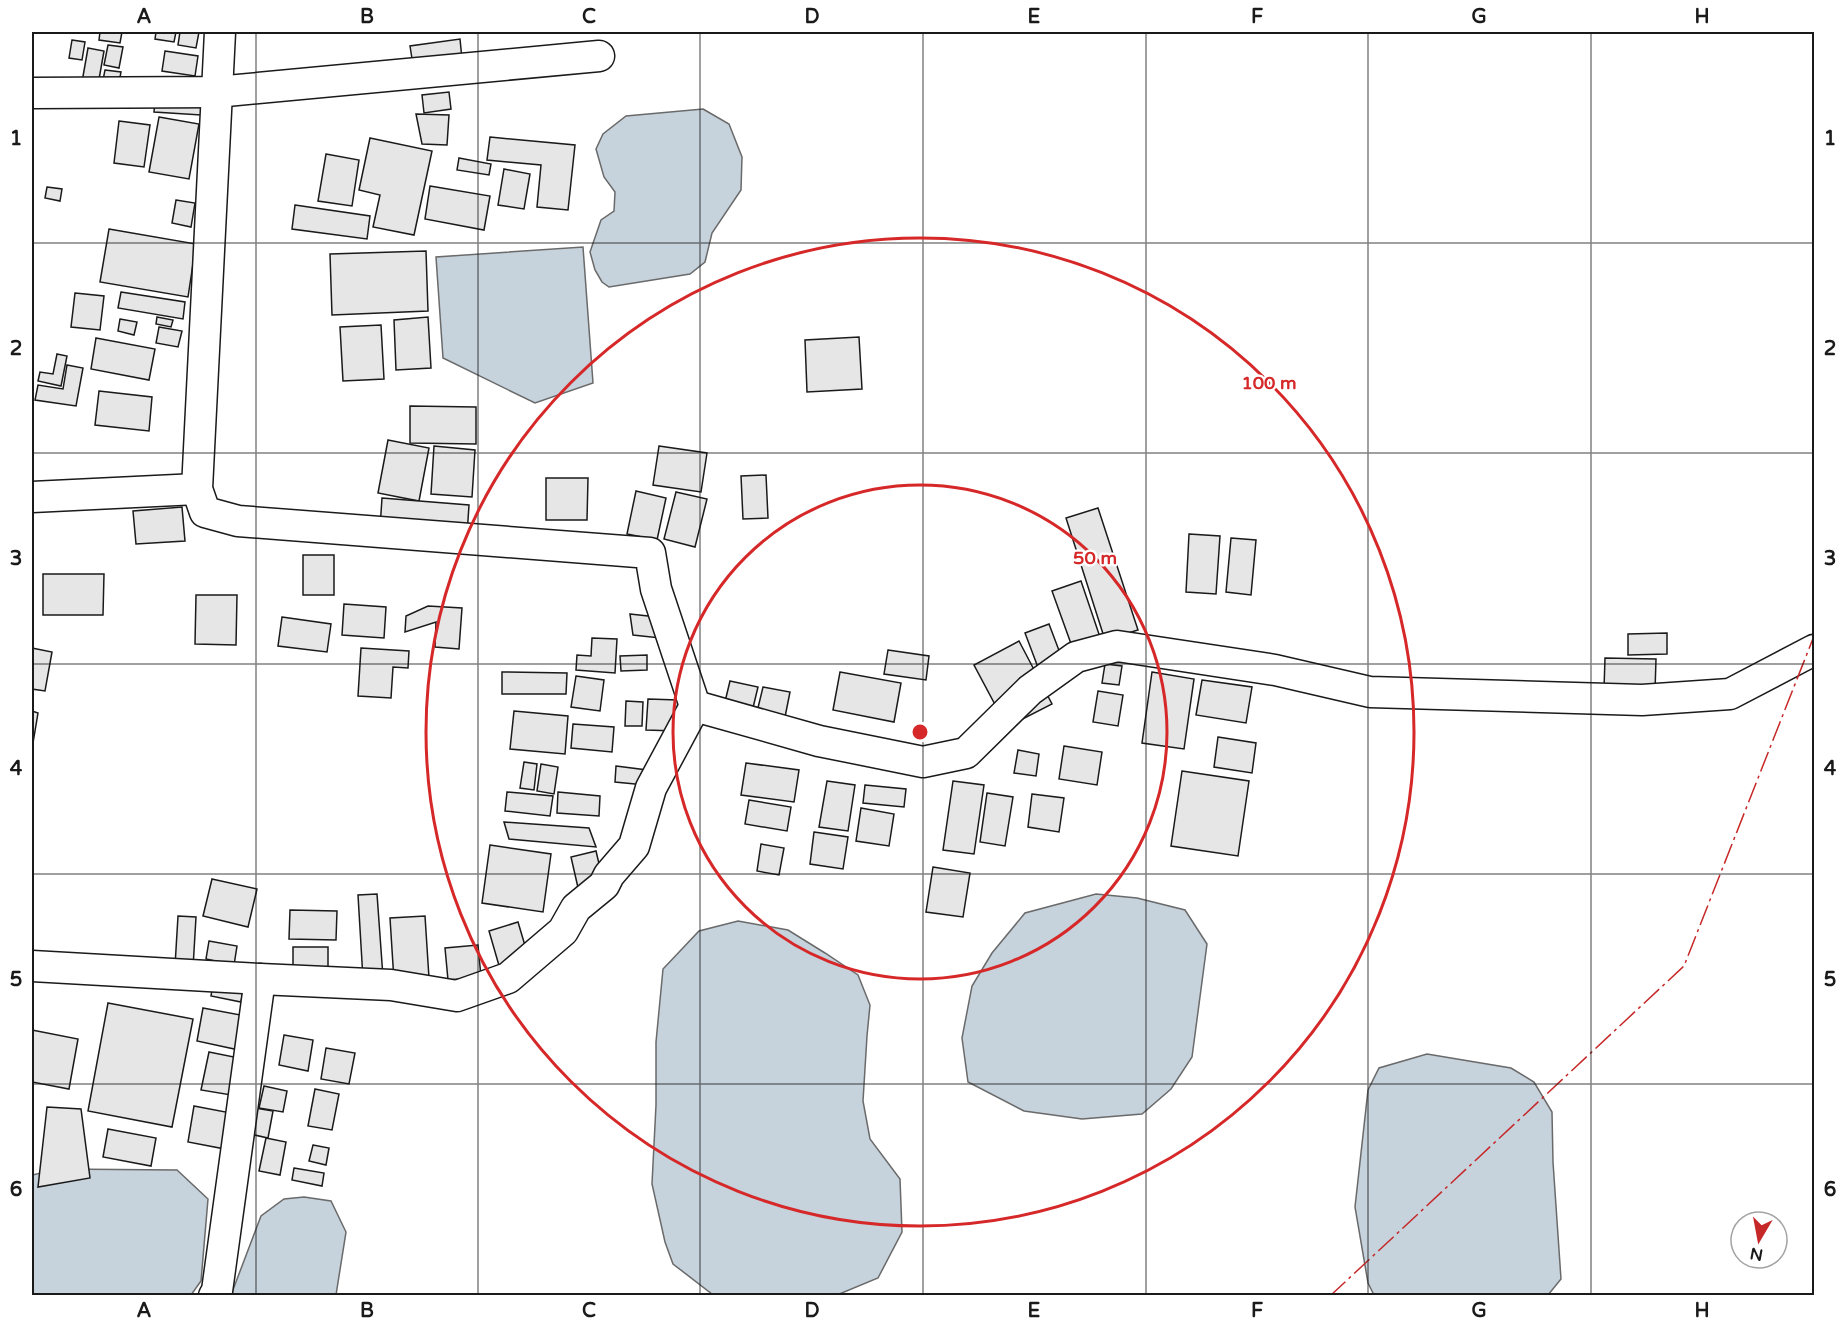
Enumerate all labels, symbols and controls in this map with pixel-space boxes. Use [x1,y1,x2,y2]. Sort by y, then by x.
text: A [137,5,152,29]
text: B [360,5,374,29]
text: C [582,5,596,29]
text: D [804,5,820,29]
text: E [1028,5,1041,29]
text: F [1251,5,1263,29]
text: G [1471,5,1487,29]
text: H [1694,5,1710,29]
text: 1 [10,127,22,151]
text: 1 [1824,127,1836,151]
text: 2 [10,337,22,361]
text: 2 [1824,337,1836,361]
text: 100 m [1241,372,1297,394]
text: 3 [10,547,22,571]
text: 50 m [1073,547,1117,569]
text: 3 [1824,547,1836,571]
centre of rings [910,722,930,742]
text: 4 [10,757,23,781]
text: 4 [1824,757,1837,781]
text: 5 [10,968,22,992]
text: 5 [1824,968,1836,992]
text: 6 [10,1178,22,1202]
text: 6 [1824,1178,1836,1202]
north arrow [1729,1210,1789,1270]
text: N [1749,1243,1765,1265]
text: A [137,1299,152,1323]
text: B [360,1299,374,1323]
text: C [582,1299,596,1323]
text: D [804,1299,820,1323]
text: E [1028,1299,1041,1323]
text: F [1251,1299,1263,1323]
text: G [1471,1299,1487,1323]
text: H [1694,1299,1710,1323]

